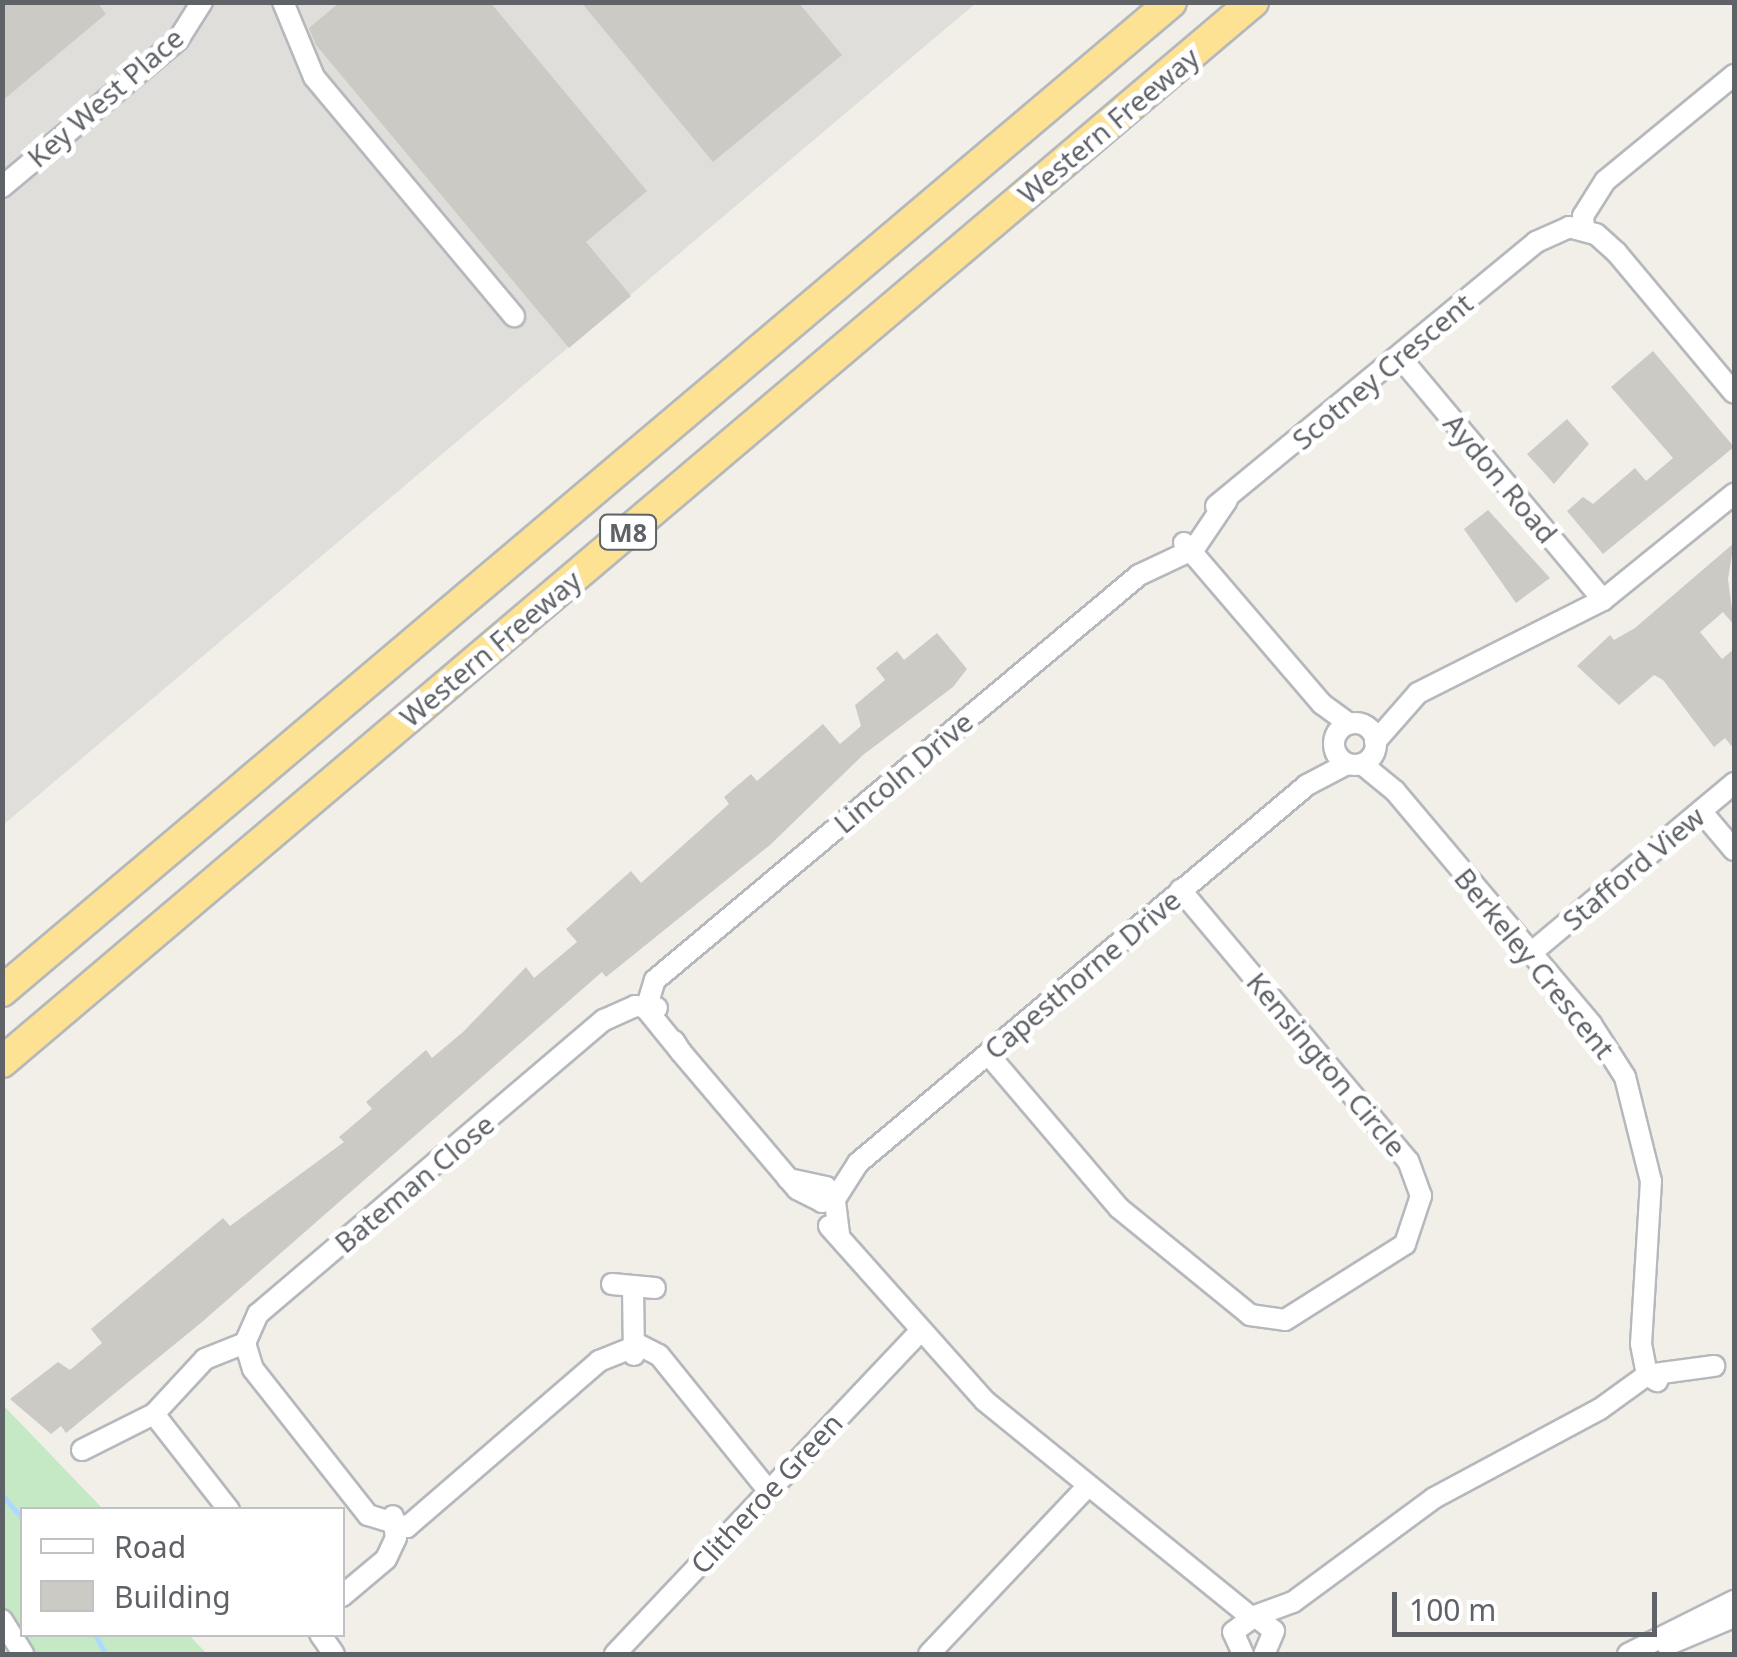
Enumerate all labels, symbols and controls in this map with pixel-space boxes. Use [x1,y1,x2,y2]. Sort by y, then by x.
street label: Key West Place [20,20,190,174]
street label: Western Freeway [1011,40,1205,210]
street label: Scotney Crescent [1285,286,1479,456]
street label: Aydon Road [1437,407,1565,549]
road number: M8 [598,512,658,552]
street label: Western Freeway [393,563,587,733]
street label: Lincoln Drive [827,704,979,840]
street label: Stafford View [1555,799,1711,937]
street label: Berkeley Crescent [1448,861,1622,1065]
street label: Capesthorne Drive [977,882,1187,1066]
street label: Kensington Circle [1240,965,1414,1163]
street label: Bateman Close [328,1107,500,1259]
street label: Clitheroe Green [683,1406,849,1580]
legend [20,1507,345,1637]
text: Road [114,1526,186,1567]
scale bar [1397,1572,1662,1634]
text: Building [114,1576,231,1617]
text: 100 m [1409,1589,1496,1630]

